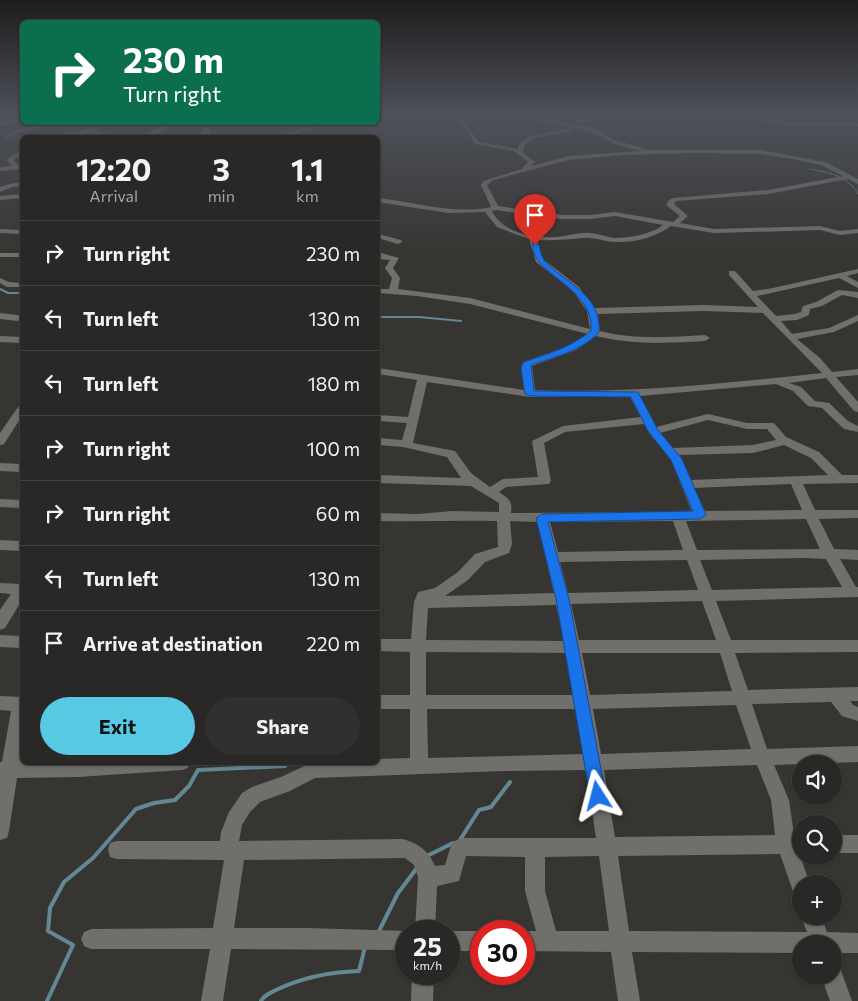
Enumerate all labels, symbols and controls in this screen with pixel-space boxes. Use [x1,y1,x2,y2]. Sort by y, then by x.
text: 230 m [123,37,224,80]
icon: right [40,40,105,105]
text: Turn right [123,80,221,107]
text: 12:20 [76,150,152,187]
text: 3 [213,150,230,187]
text: 1.1 [291,150,324,187]
text: Arrival [90,186,138,205]
text: min [208,186,235,205]
text: km [296,186,319,205]
pin [514,194,556,245]
icon: arrive [521,201,549,229]
icon: right [40,239,68,267]
text: Turn right [83,242,170,265]
text: 230 m [306,242,360,265]
icon: left [40,304,68,332]
text: Turn left [83,307,158,330]
text: 130 m [308,307,360,330]
icon: left [40,369,68,397]
text: Turn left [83,372,158,395]
text: 180 m [308,372,360,395]
icon: right [40,434,68,462]
text: Turn right [83,437,170,460]
text: 100 m [307,437,360,460]
icon: right [40,499,68,527]
text: Turn right [83,502,170,525]
text: 60 m [316,502,360,525]
icon: left [40,564,68,592]
text: Turn left [83,567,158,590]
text: 130 m [308,567,360,590]
icon: arrive [40,629,68,657]
text: Arrive at destination [83,632,263,655]
text: 220 m [306,632,360,655]
button: Exit [40,697,195,755]
button: Share [205,697,360,755]
map controls [792,755,842,985]
button: sound [792,755,842,805]
position arrow [571,769,623,821]
button: search [792,815,842,865]
button: + [792,875,842,925]
speed limit sign: 30 [470,920,535,985]
text: 25 [413,931,442,961]
button: − [792,935,842,985]
text: km/h [413,958,442,972]

